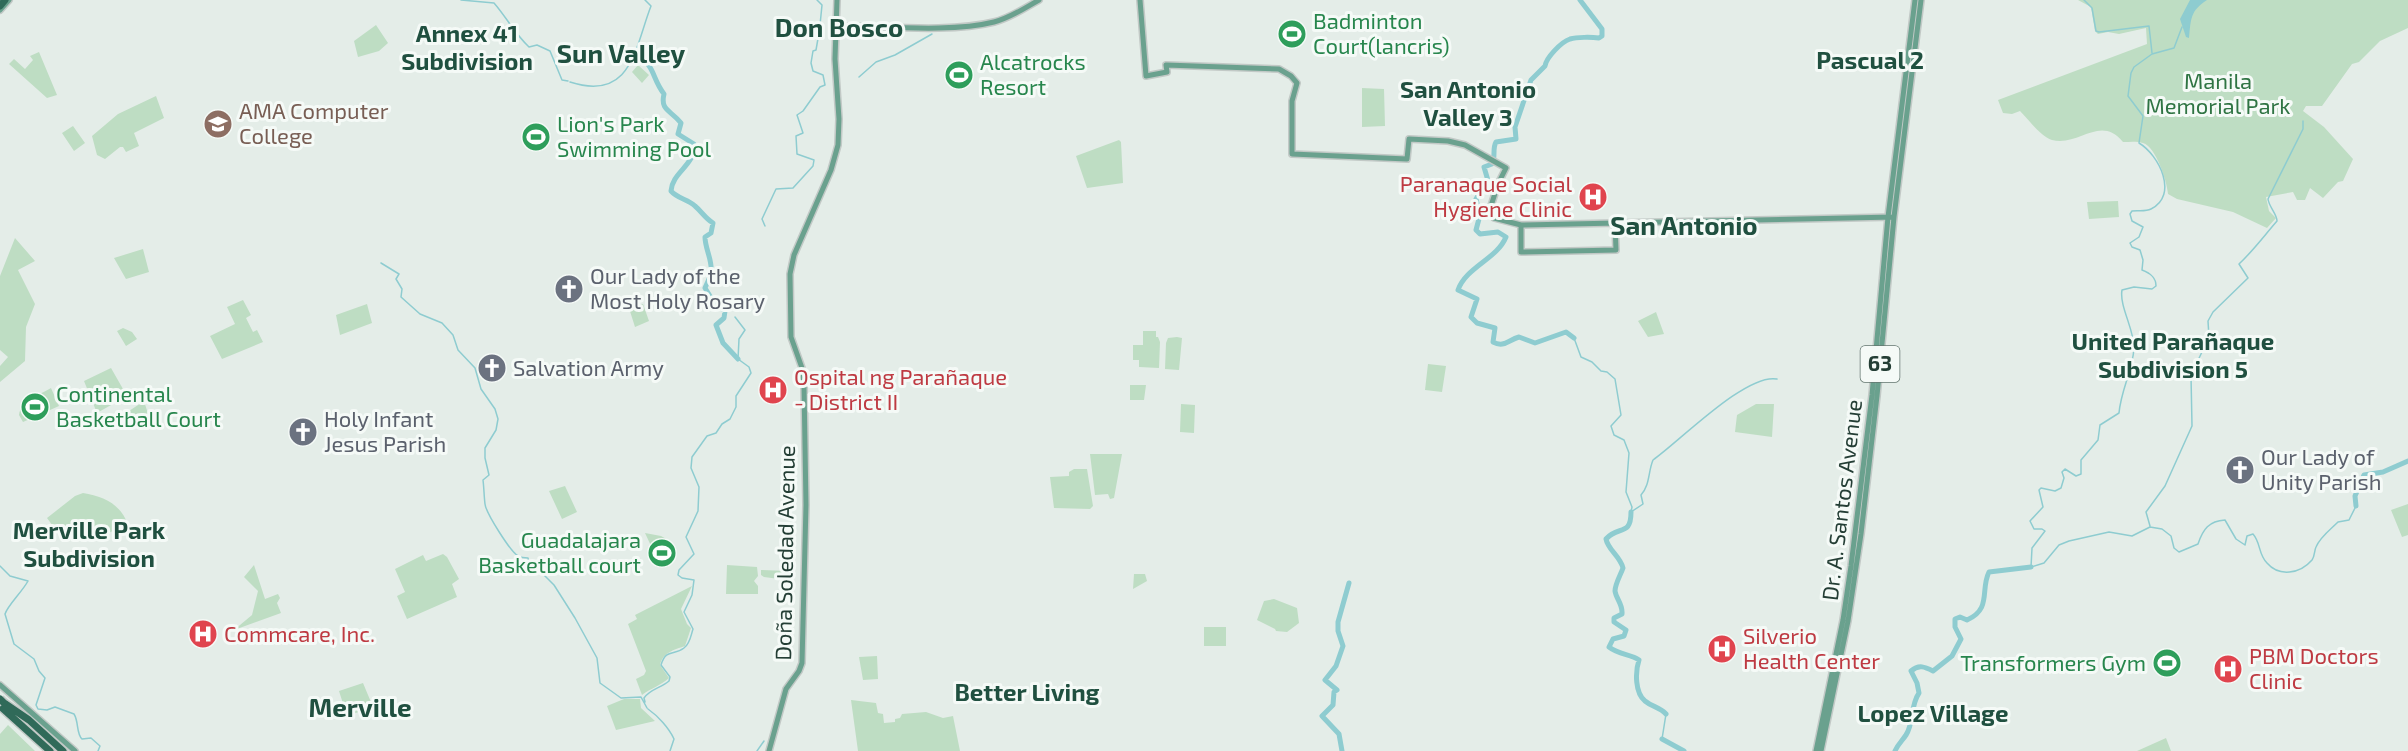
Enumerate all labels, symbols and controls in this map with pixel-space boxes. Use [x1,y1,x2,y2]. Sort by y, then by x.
place label: Badminton Court(lancris) [1313,7,1450,58]
district label: Don Bosco [775,11,903,42]
district label: Annex 41 Subdivision [401,18,533,75]
sports icon: Badminton Court(lancris) [1276,18,1308,50]
district label: Sun Valley [557,37,685,69]
district label: Pascual 2 [1816,45,1924,74]
place label: Alcatrocks Resort [980,48,1086,99]
sports icon: Alcatrocks Resort [943,59,975,91]
park label: Manila Memorial Park [2145,67,2291,118]
district label: San Antonio Valley 3 [1400,74,1536,131]
place label: AMA Computer College [239,97,389,148]
school or university icon: AMA Computer College [202,108,234,140]
place label: Lion's Park Swimming Pool [557,110,712,161]
sports icon: Lion's Park Swimming Pool [520,121,552,153]
place label: Paranaque Social Hygiene Clinic [1400,170,1572,221]
hospital icon: Paranaque Social Hygiene Clinic [1577,181,1609,213]
district label: San Antonio [1610,209,1758,240]
place label: Our Lady of the Most Holy Rosary [590,262,766,313]
church icon: Our Lady of the Most Holy Rosary [553,273,585,305]
district label: United Parañaque Subdivision 5 [2072,326,2274,383]
road number: 63 [1860,346,1900,382]
church icon: Salvation Army [476,352,508,384]
place label: Salvation Army [513,354,664,380]
place label: Ospital ng Parañaque - District II [794,363,1007,414]
hospital icon: Ospital ng Parañaque - District II [757,374,789,406]
place label: Continental Basketball Court [56,380,221,431]
sports icon: Continental Basketball Court [19,391,51,423]
street label: Dr. A. Santos Avenue [1816,398,1866,602]
place label: Holy Infant Jesus Parish [324,405,446,456]
church icon: Holy Infant Jesus Parish [287,416,319,448]
place label: Our Lady of Unity Parish [2261,443,2382,494]
street label: Doña Soledad Avenue [769,445,799,661]
church icon: Our Lady of Unity Parish [2224,454,2256,486]
district label: Merville Park Subdivision [13,515,166,572]
place label: Guadalajara Basketball court [478,526,641,577]
sports icon: Guadalajara Basketball court [646,537,678,569]
hospital icon: Commcare, Inc. [187,618,219,650]
place label: Commcare, Inc. [224,620,375,646]
place label: Silverio Health Center [1743,622,1880,673]
hospital icon: Silverio Health Center [1706,633,1738,665]
place label: PBM Doctors Clinic [2249,642,2379,693]
sports icon: Transformers Gym [2151,647,2183,679]
place label: Transformers Gym [1960,649,2146,675]
hospital icon: PBM Doctors Clinic [2212,653,2244,685]
district label: Better Living [954,677,1100,706]
district label: Merville [308,691,412,722]
district label: Lopez Village [1858,698,2008,727]

